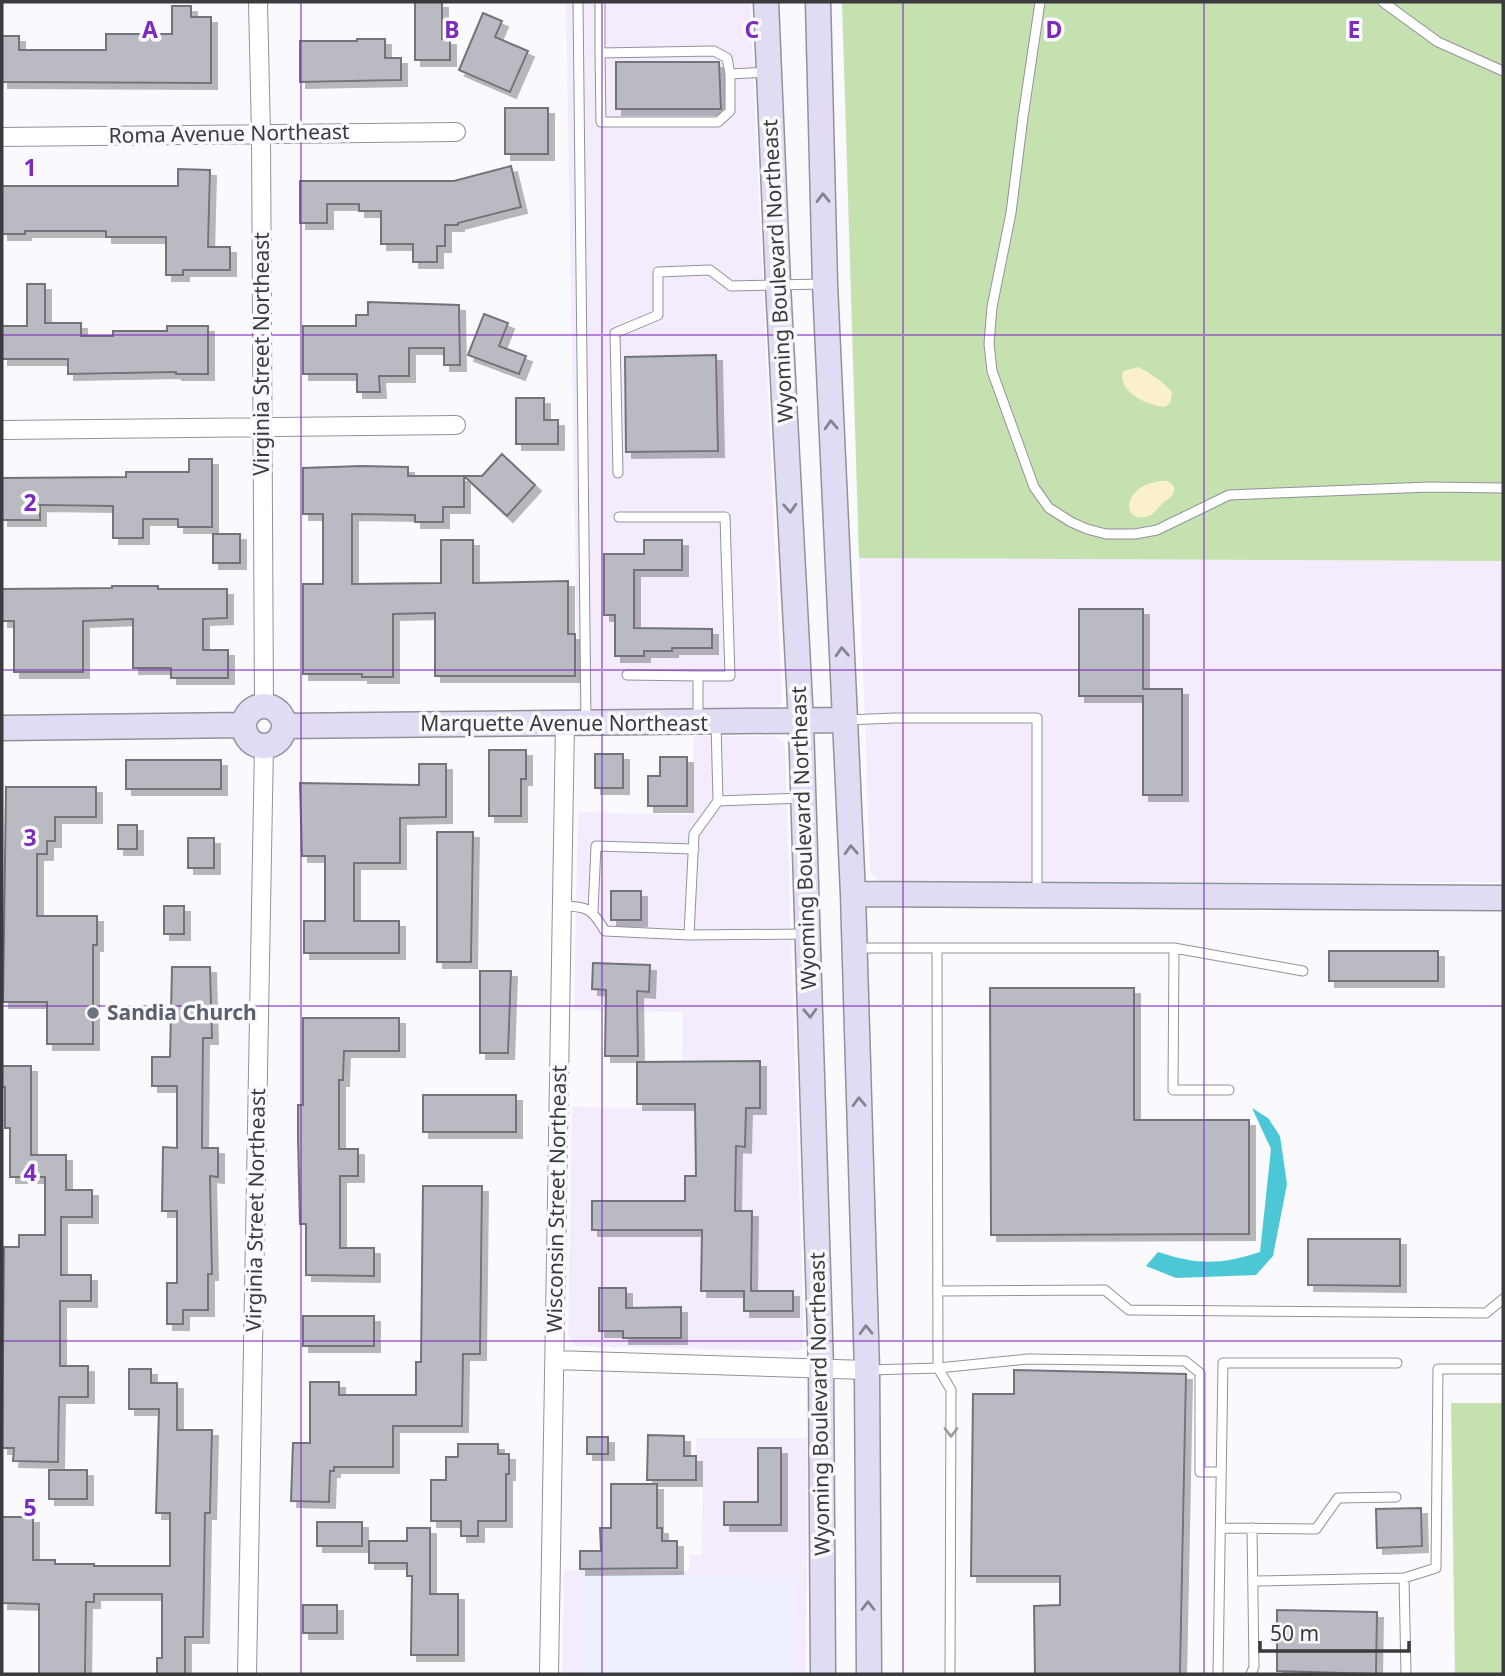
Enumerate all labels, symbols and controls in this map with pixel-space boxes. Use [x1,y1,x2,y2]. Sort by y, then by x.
text: A [142,13,158,45]
text: B [444,13,460,45]
text: C [745,13,760,45]
text: D [1046,13,1062,45]
text: E [1348,13,1360,45]
street label: Roma Avenue Northeast [108,117,350,149]
street label: Wyoming Boulevard Northeast [755,118,799,423]
text: 1 [23,151,37,183]
one-way arrow [815,192,831,202]
street label: Virginia Street Northeast [247,232,275,476]
one-way arrow [824,419,839,430]
text: 2 [23,486,37,518]
one-way arrow [782,502,797,513]
one-way arrow [834,646,849,657]
street label: Wyoming Boulevard Northeast [784,685,822,990]
street label: Marquette Avenue Northeast [420,709,708,737]
text: 3 [23,821,37,853]
one-way arrow [844,844,859,855]
place label: Sandia Church [107,998,257,1026]
marker: Sandia Church [85,1005,101,1021]
one-way arrow [803,1008,818,1019]
street label: Wisconsin Street Northeast [540,1064,572,1333]
street label: Virginia Street Northeast [239,1087,271,1332]
one-way arrow [852,1096,867,1107]
text: 4 [23,1156,37,1188]
street label: Wyoming Boulevard Northeast [802,1251,836,1556]
one-way arrow [858,1324,874,1334]
one-way arrow [943,1428,959,1438]
text: 5 [23,1491,37,1523]
one-way arrow [860,1600,876,1611]
scale bar [1260,1610,1409,1654]
text: 50 m [1270,1619,1319,1647]

